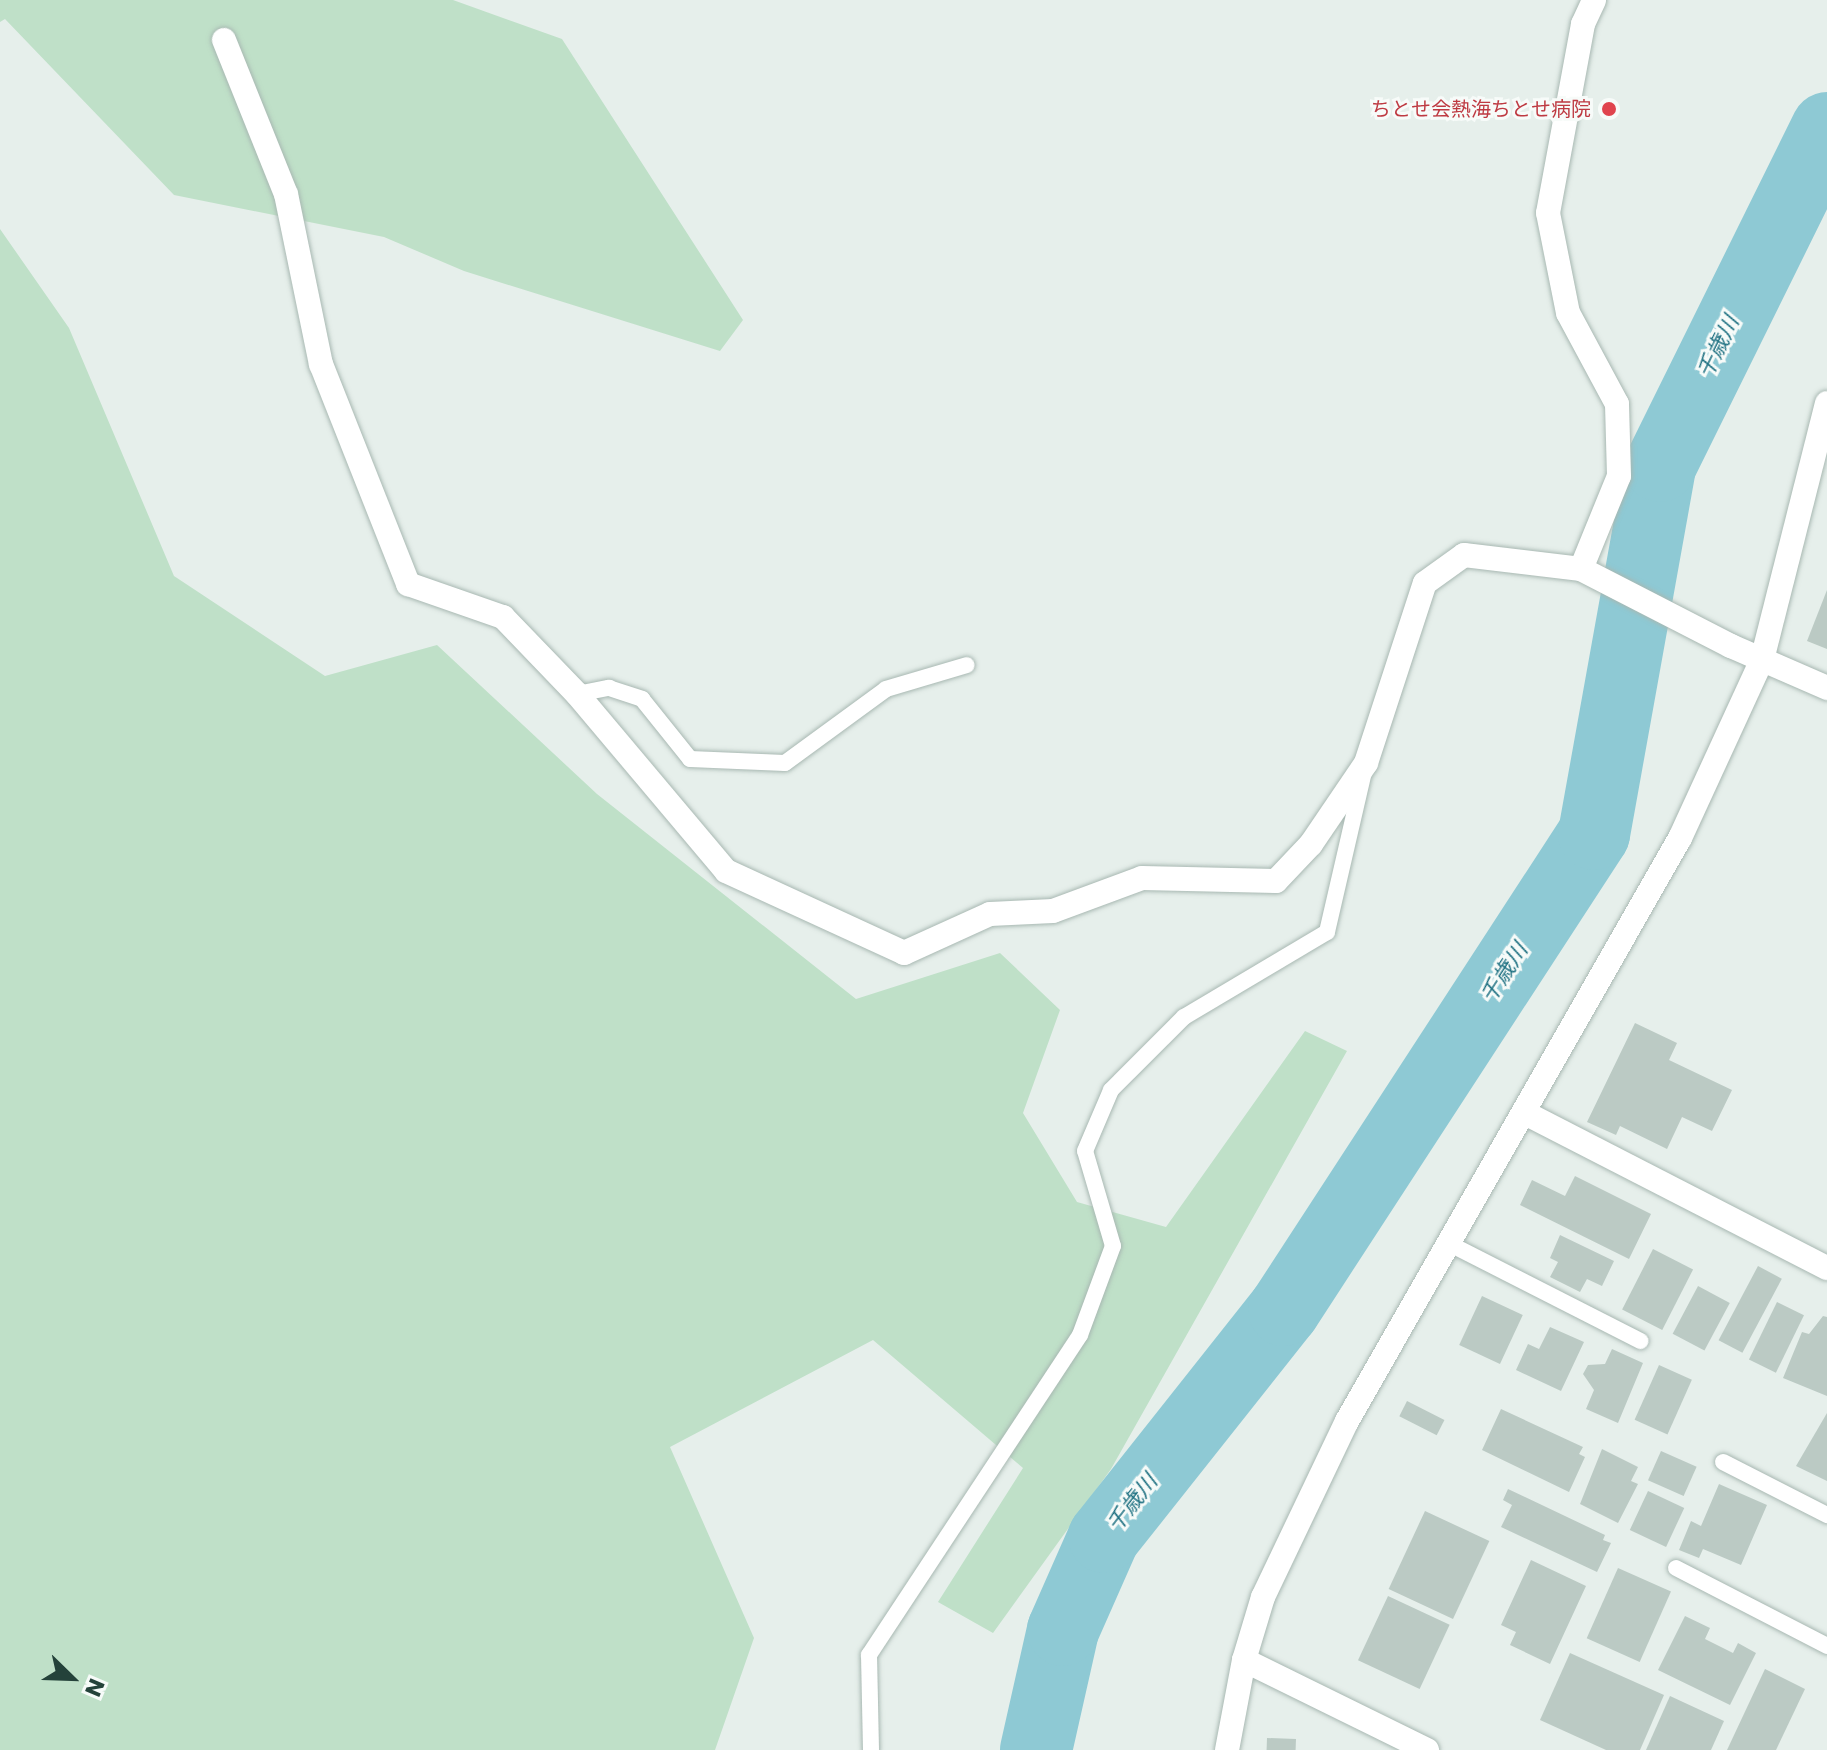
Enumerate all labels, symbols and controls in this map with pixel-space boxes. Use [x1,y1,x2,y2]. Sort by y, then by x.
place label: ちとせ会熱海ちとせ病院 [1371,97,1591,121]
marker: ちとせ会熱海ちとせ病院 [1598,98,1620,120]
water label: 千歳川 [1692,312,1744,382]
water label: 千歳川 [1475,938,1533,1008]
water label: 千歳川 [1101,1469,1163,1537]
north arrow [32,1638,112,1718]
text: N [77,1674,112,1701]

